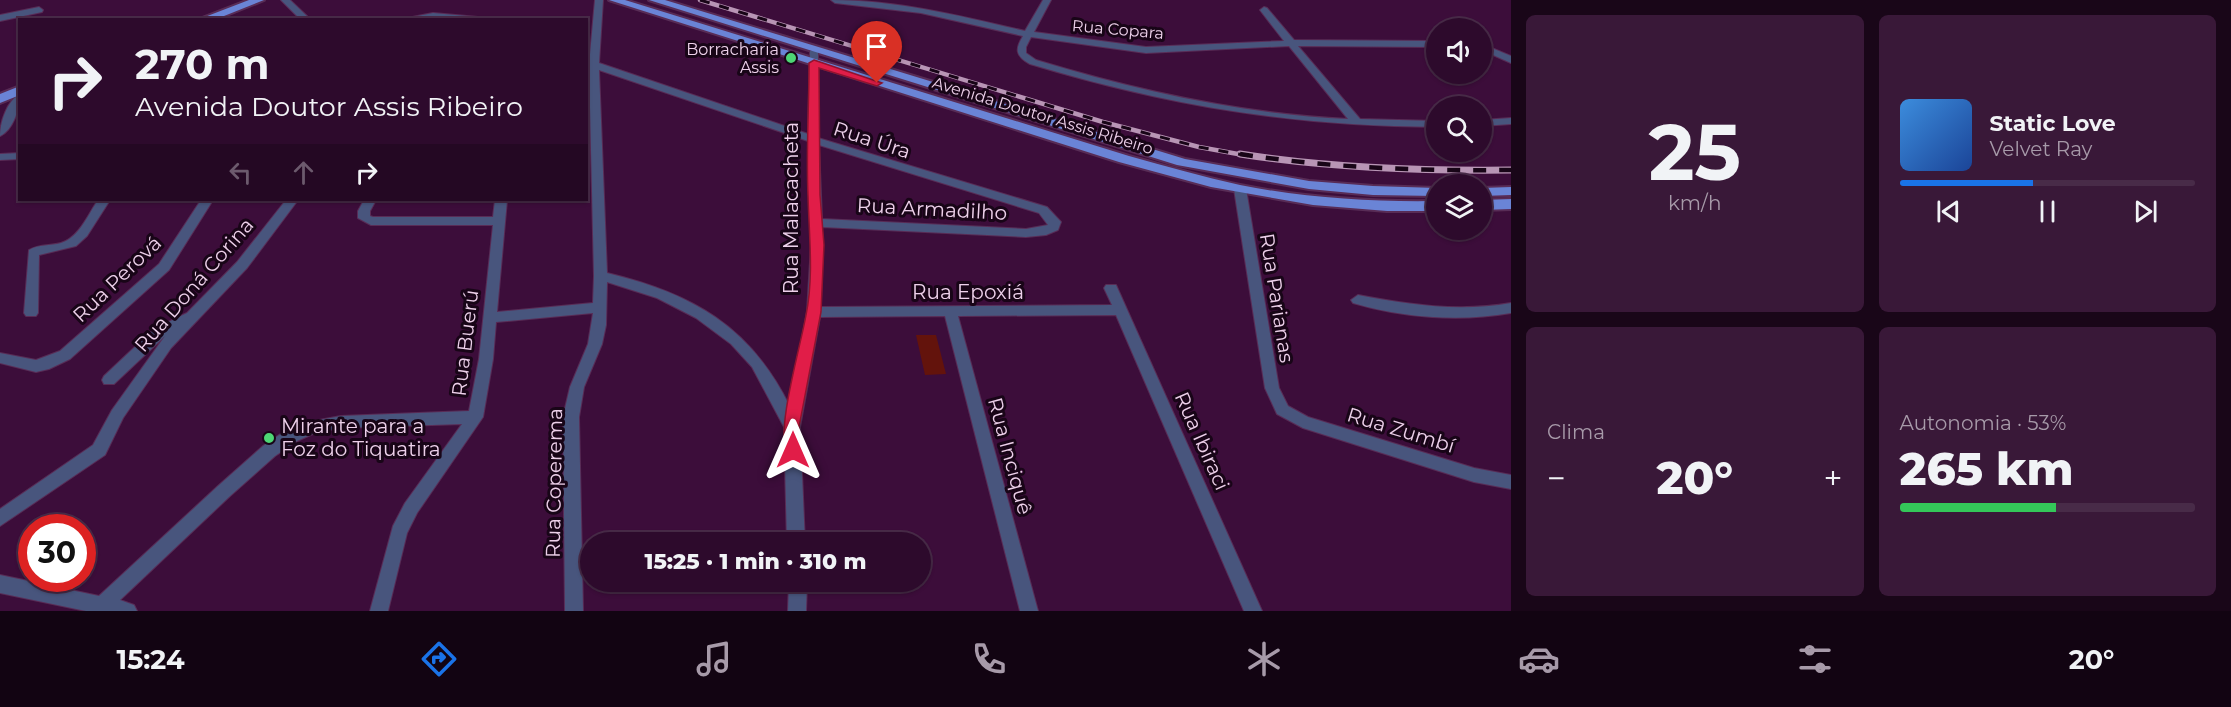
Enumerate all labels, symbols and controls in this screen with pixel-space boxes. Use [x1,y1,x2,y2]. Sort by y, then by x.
street label: Rua Copara [1071,16,1165,43]
map controls [1426,18,1492,240]
button: sound [1426,18,1492,84]
pin [851,21,902,83]
icon: arrive [860,30,893,63]
text: 270 m [135,38,269,90]
place label: Borracharia Assis [686,40,779,77]
icon: right [36,42,114,120]
marker: Borracharia Assis [784,51,798,65]
street label: Avenida Doutor Assis Ribeiro [930,73,1156,158]
text: Avenida Doutor Assis Ribeiro [135,90,523,123]
button: search [1426,96,1492,162]
text: 25 [1649,104,1741,200]
text: Static Love [1990,110,2116,137]
street label: Rua Úra [830,116,914,164]
street label: Rua Malacacheta [779,122,803,294]
text: Velvet Ray [1990,137,2092,161]
icon: left [224,156,257,189]
icon: ahead [287,156,320,189]
icon: right [350,156,383,189]
button: layers [1426,174,1492,240]
text: km/h [1668,191,1721,215]
street label: Rua Armadilho [856,193,1008,225]
icon: previous [1932,195,1965,228]
icon: pause [2031,195,2064,228]
icon: next [2129,195,2162,228]
street label: Rua Doná Corina [129,213,259,357]
street label: Rua Perová [68,231,166,327]
street label: Rua Parianas [1255,231,1299,365]
street label: Rua Epoxiá [912,280,1024,304]
street label: Rua Buerú [447,288,483,398]
street label: Rua Ibiraci [1170,388,1234,494]
street label: Rua Inciquê [983,395,1037,517]
street label: Rua Zumbí [1344,402,1459,458]
street label: Rua Coperema [541,408,567,558]
text: Autonomia · 53% [1900,411,2066,435]
place label: Mirante para a Foz do Tiquatira [281,414,441,461]
position arrow [761,418,825,482]
text: Clima [1547,420,1605,444]
marker: Mirante para a Foz do Tiquatira [262,431,276,445]
text: 265 km [1900,441,2073,496]
text: 20° [1656,450,1733,505]
text: − [1547,458,1566,498]
text: + [1824,458,1842,498]
speed limit sign: 30 [18,514,96,592]
text: 15:25 · 1 min · 310 m [645,548,866,575]
icon: directions [418,638,460,680]
icon: music [693,638,735,680]
icon: phone [968,638,1010,680]
icon: climate [1243,638,1285,680]
icon: car [1518,638,1560,680]
icon: filters [1794,638,1836,680]
text: 15:24 [117,643,185,676]
text: 20° [2069,643,2114,676]

